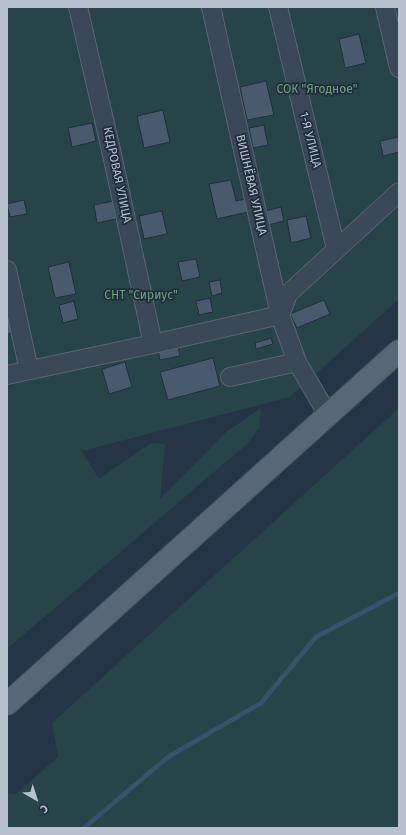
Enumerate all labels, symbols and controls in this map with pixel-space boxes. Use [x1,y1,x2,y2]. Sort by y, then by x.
park label: СОК "Ягодное" [277,83,357,97]
street label: 1-Я УЛИЦА [296,110,324,170]
street label: КЕДРОВАЯ УЛИЦА [100,126,134,224]
street label: ВИШНЁВАЯ УЛИЦА [232,133,270,237]
park label: СНТ "Сириус" [104,289,178,303]
north arrow [16,779,56,819]
text: С [37,802,50,816]

